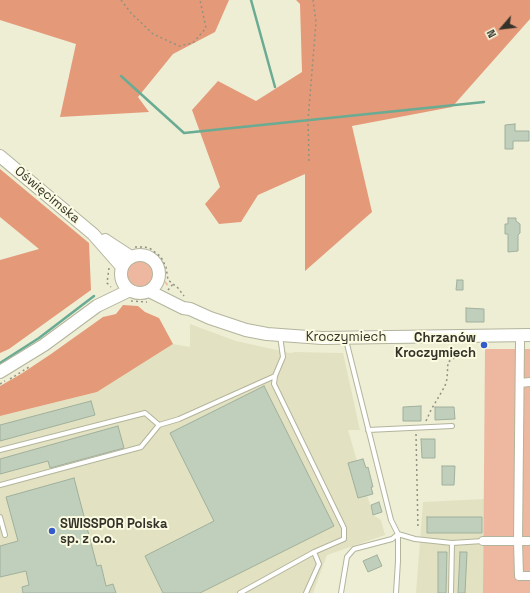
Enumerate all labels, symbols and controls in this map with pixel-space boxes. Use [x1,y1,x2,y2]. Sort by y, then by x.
north arrow [482,8,522,48]
text: N [483,27,499,40]
street label: Oświęcimska [11,163,83,227]
street label: Kroczymiech [306,329,386,345]
place label: Chrzanów Kroczymiech [395,330,476,361]
marker: Chrzanów Kroczymiech [479,340,489,350]
place label: SWISSPOR Polska sp. z o.o. [60,516,168,547]
marker: SWISSPOR Polska sp. z o.o. [47,526,57,536]

